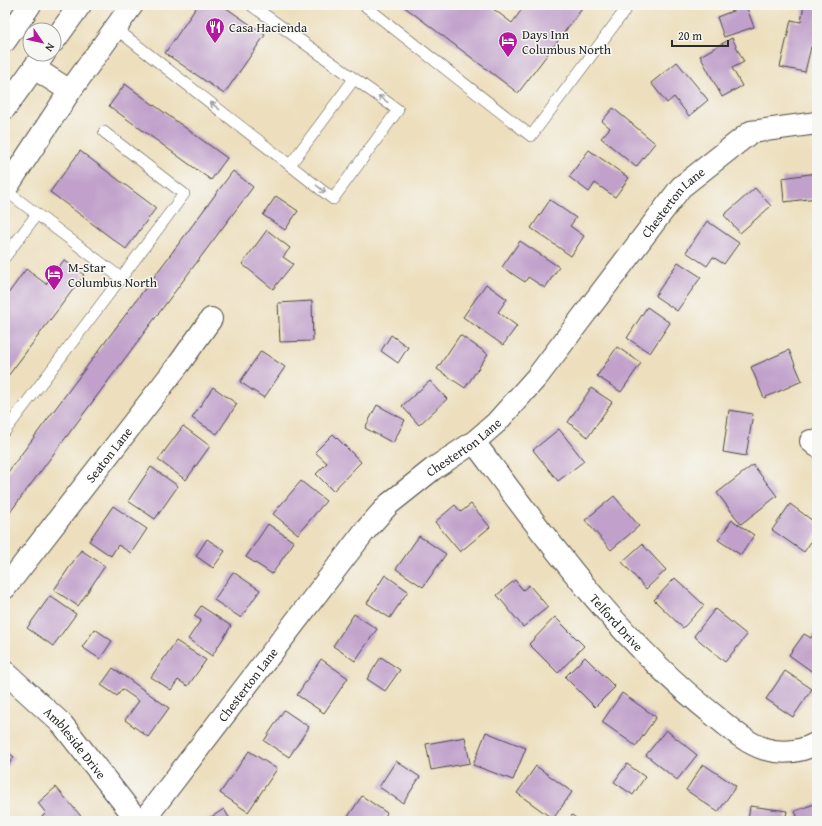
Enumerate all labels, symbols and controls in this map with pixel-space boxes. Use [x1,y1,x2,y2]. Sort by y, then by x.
restaurant icon: Casa Hacienda [204,16,226,44]
place label: Casa Hacienda [229,18,308,37]
north arrow [22,22,62,62]
scale bar [672,22,728,48]
place label: Days Inn Columbus North [522,25,612,59]
text: 20 m [678,27,702,44]
hotel icon: Days Inn Columbus North [497,30,519,58]
text: N [41,40,59,56]
one-way arrow [378,95,389,104]
one-way arrow [209,102,220,110]
street label: Chesterton Lane [637,163,709,242]
one-way arrow [315,185,326,194]
place label: M-Star Columbus North [68,258,158,292]
hotel icon: M-Star Columbus North [43,263,65,291]
street label: Chesterton Lane [422,414,506,481]
street label: Seaton Lane [81,423,137,487]
street label: Telford Drive [585,590,647,656]
street label: Chesterton Lane [213,644,282,726]
street label: Ambleside Drive [39,703,111,783]

